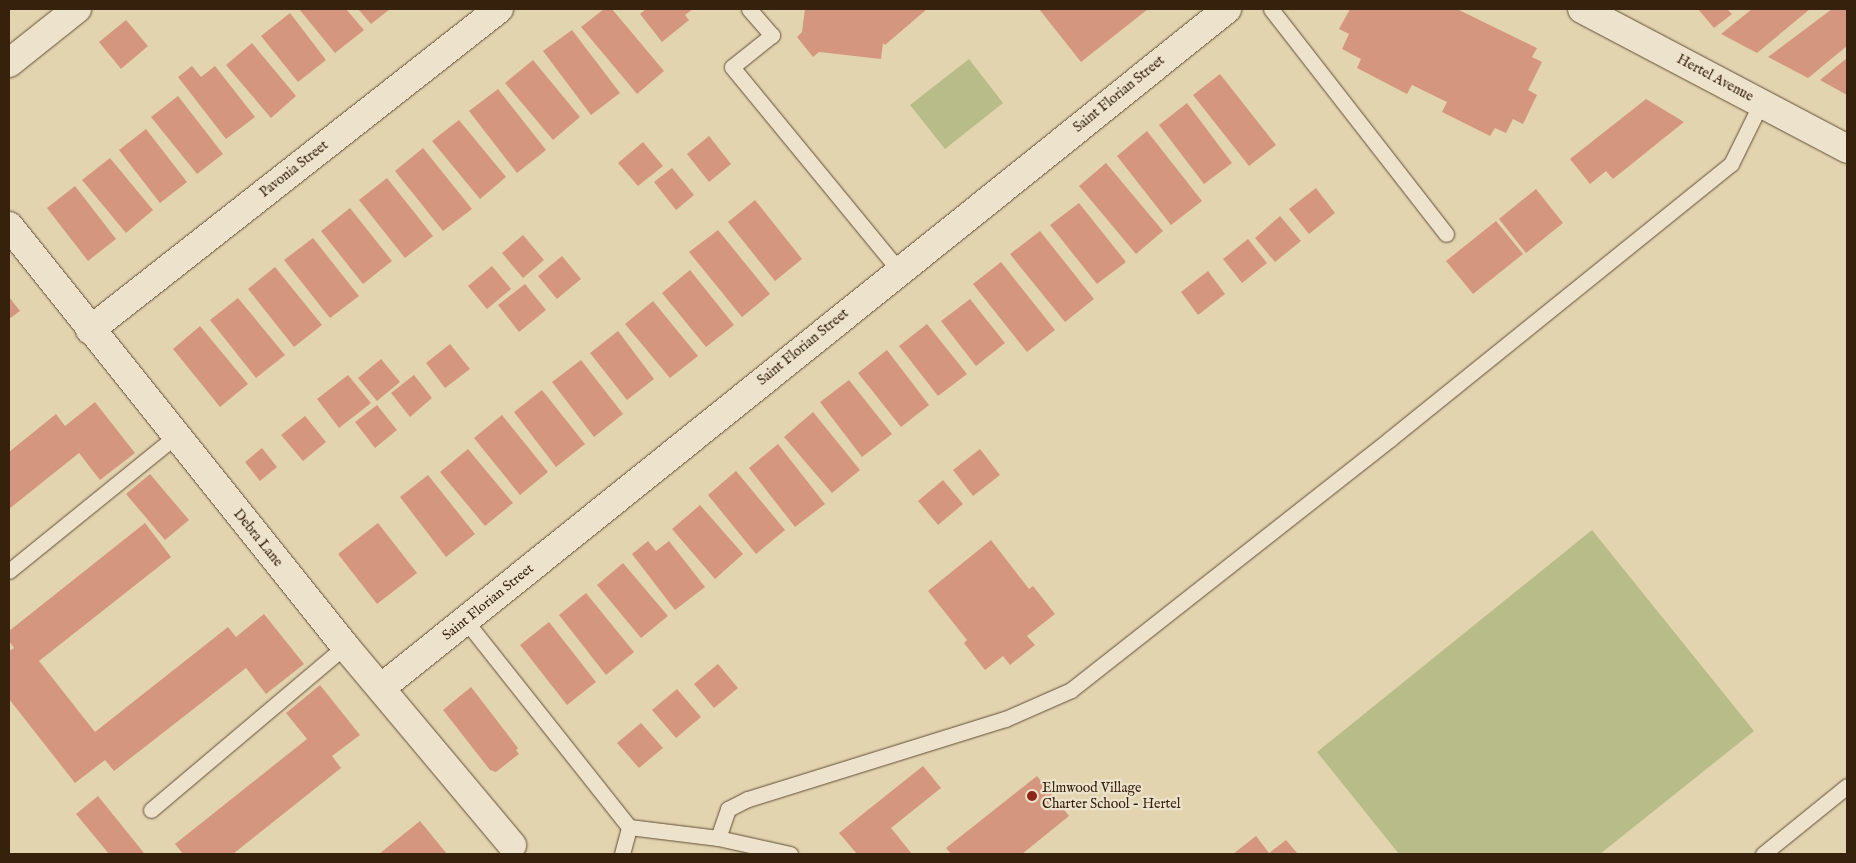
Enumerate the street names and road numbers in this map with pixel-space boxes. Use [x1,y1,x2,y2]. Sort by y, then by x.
street label: Hertel Avenue [1674,51,1756,105]
street label: Saint Florian Street [1070,52,1168,136]
street label: Pavonia Street [256,137,332,201]
street label: Saint Florian Street [754,305,852,389]
street label: Debra Lane [230,506,286,570]
street label: Saint Florian Street [439,560,537,644]

